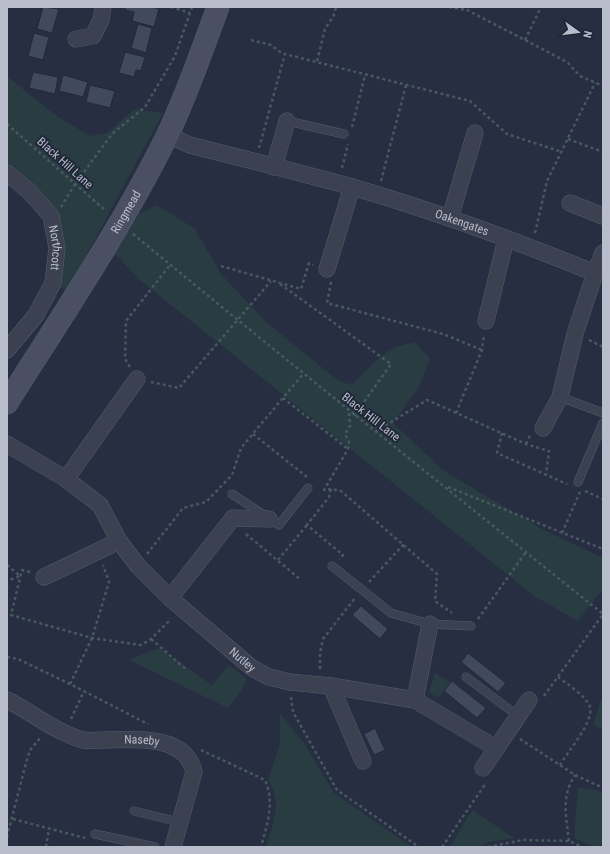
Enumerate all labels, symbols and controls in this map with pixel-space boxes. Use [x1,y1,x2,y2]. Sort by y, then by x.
north arrow [558,12,598,52]
text: N [580,29,594,39]
street label: Black Hill Lane [34,134,96,192]
street label: Ringmead [108,188,144,236]
street label: Oakengates [433,207,491,238]
street label: Northcott [46,224,64,272]
street label: Black Hill Lane [339,390,403,444]
street label: Nutley [226,645,258,675]
street label: Naseby [124,732,161,749]

